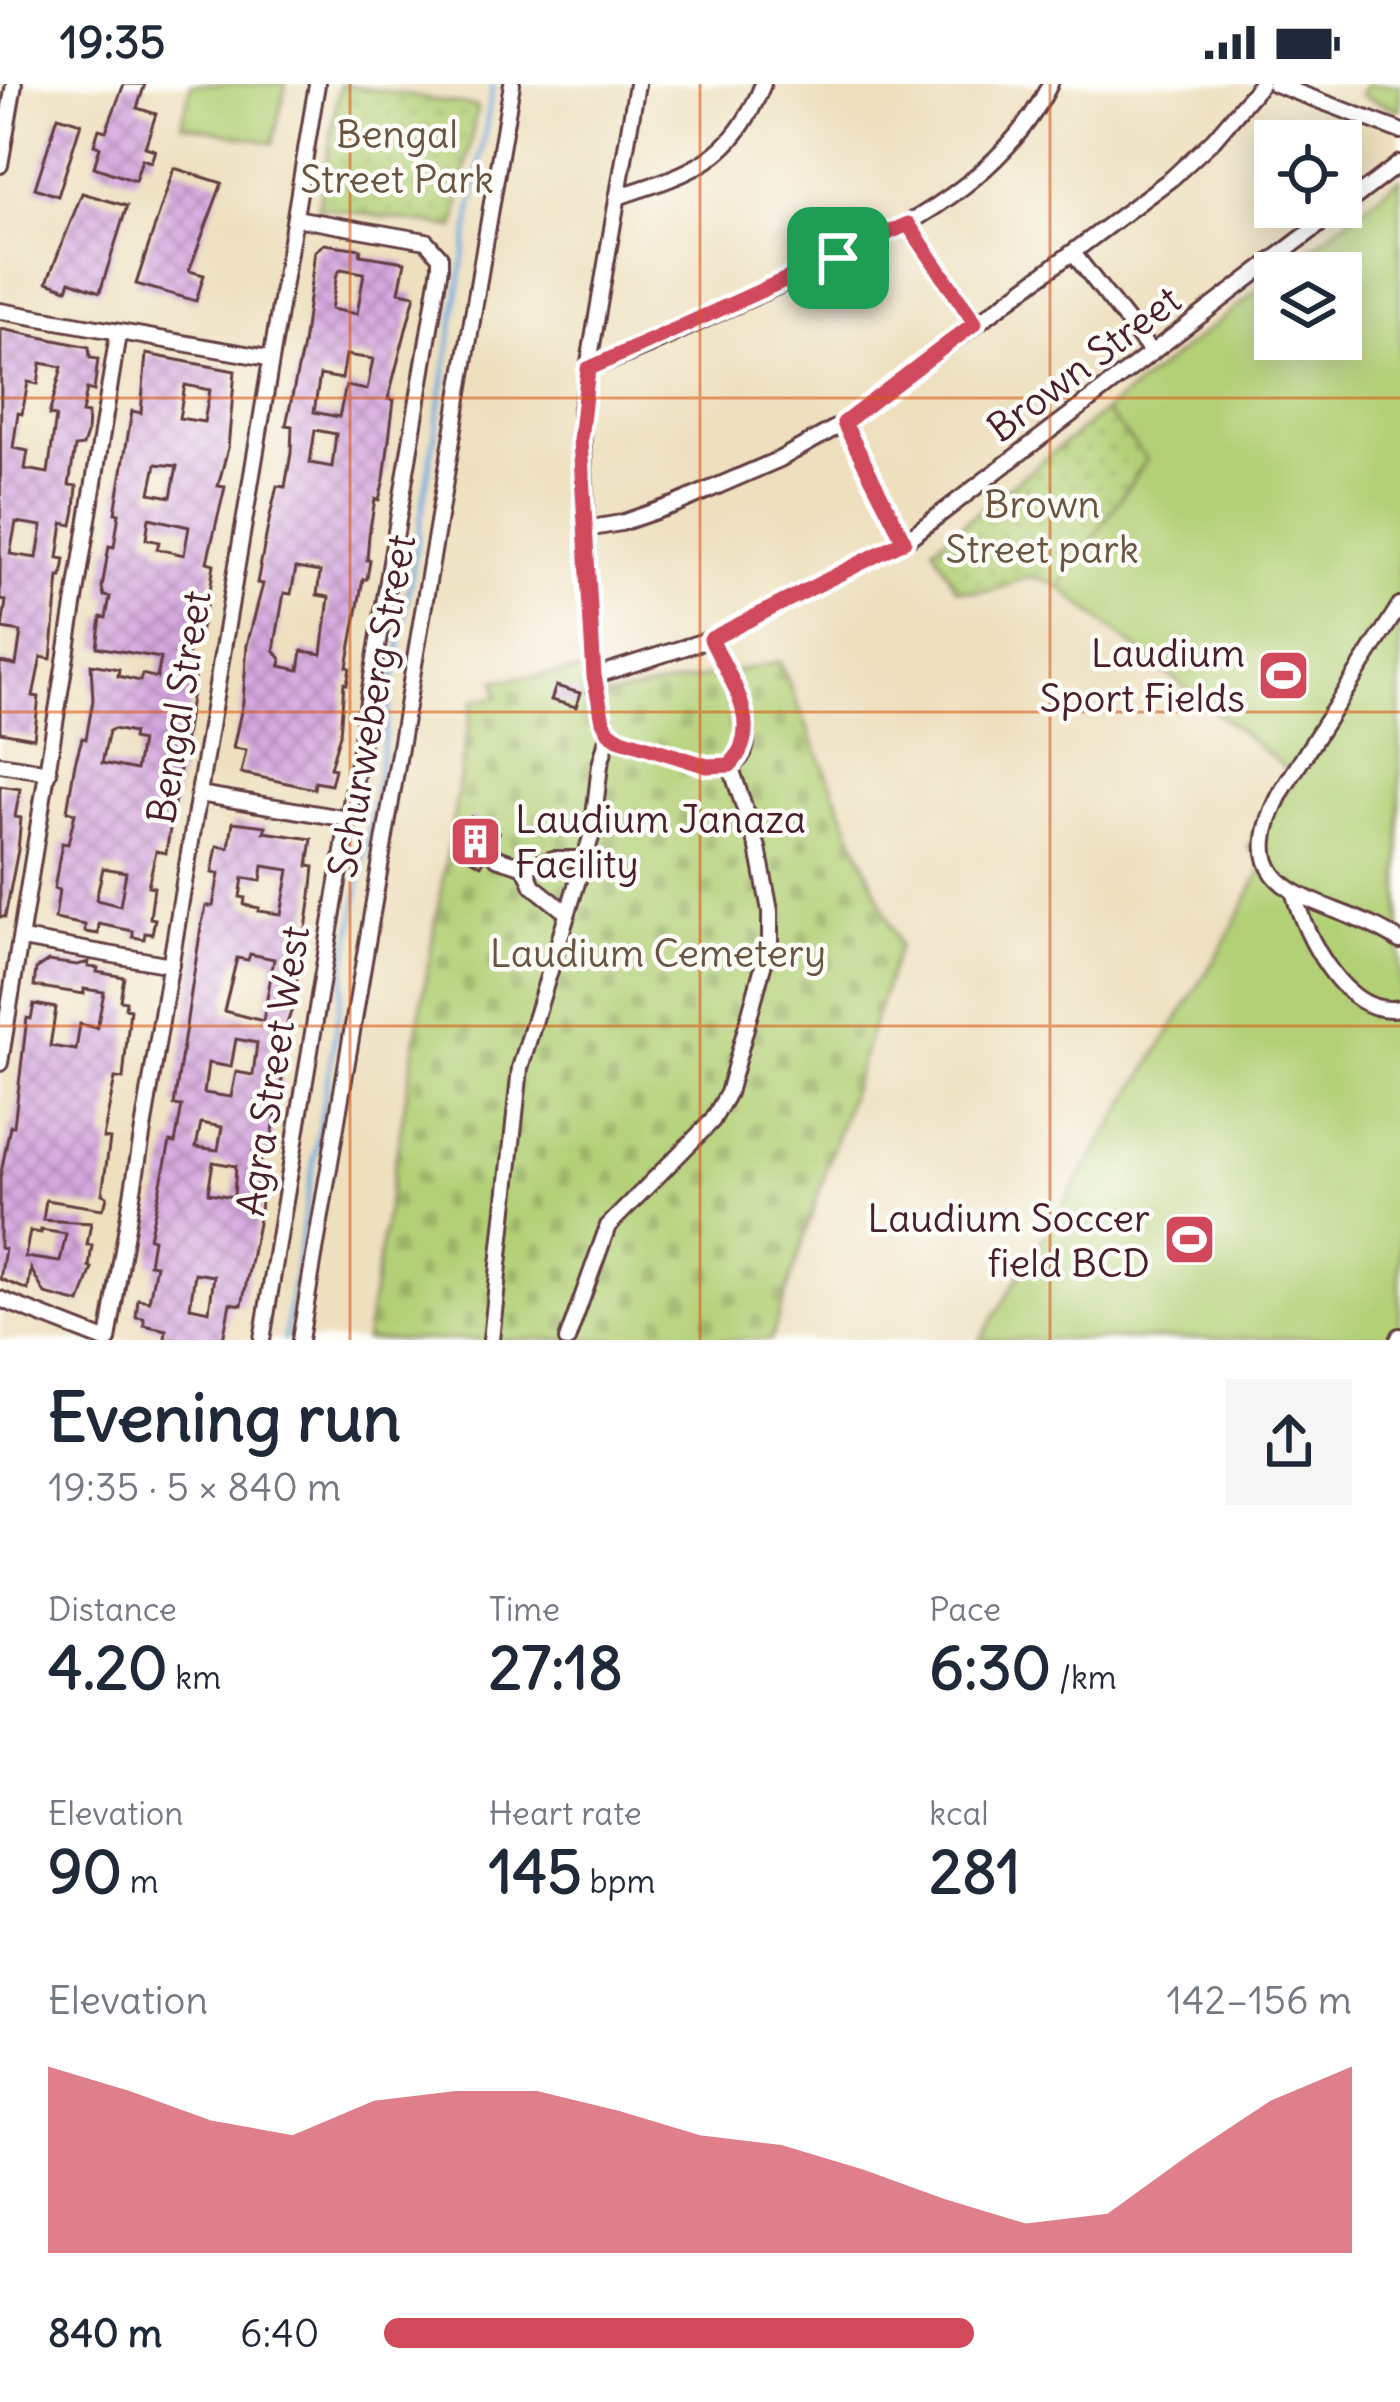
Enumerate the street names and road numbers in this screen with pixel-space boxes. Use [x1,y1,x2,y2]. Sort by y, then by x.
street label: Brown Street [978,275,1190,453]
street label: Schurweberg Street [318,531,426,881]
street label: Bengal Street [136,587,222,827]
street label: Agra Street West [226,922,320,1220]

